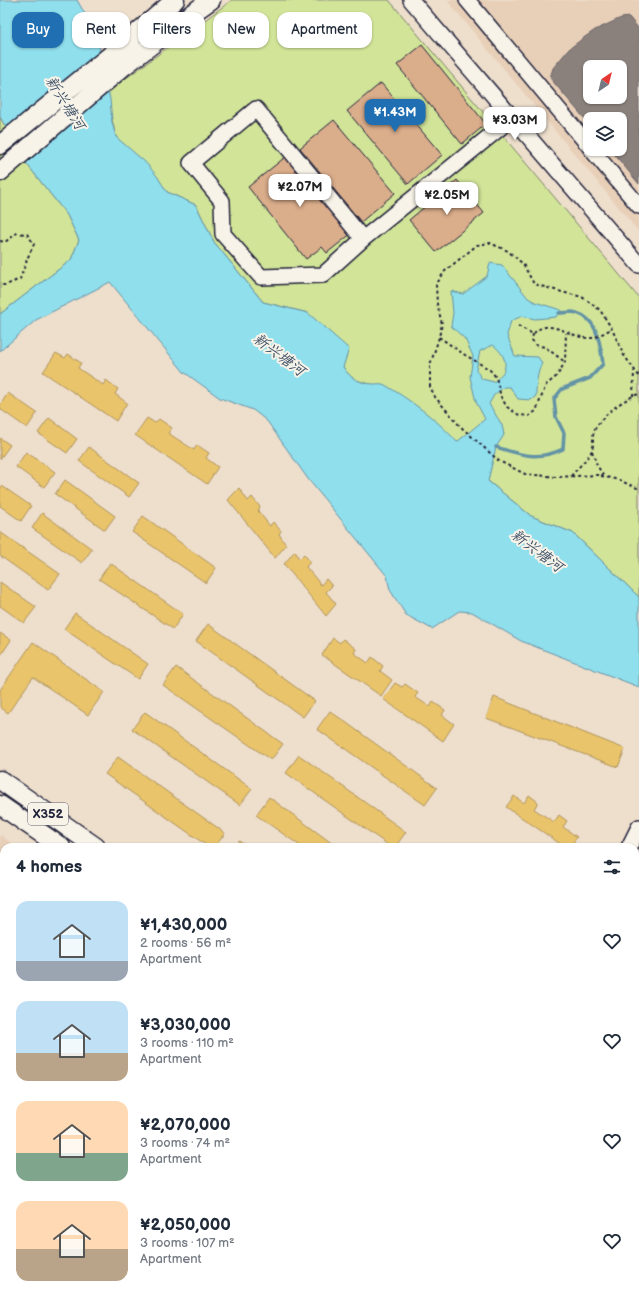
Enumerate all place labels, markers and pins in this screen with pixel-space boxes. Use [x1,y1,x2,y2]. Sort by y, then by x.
pin: ¥1.43M [362,99,428,133]
pin: ¥3.03M [482,107,548,141]
pin: ¥2.07M [267,174,333,208]
pin: ¥2.05M [414,182,480,216]

